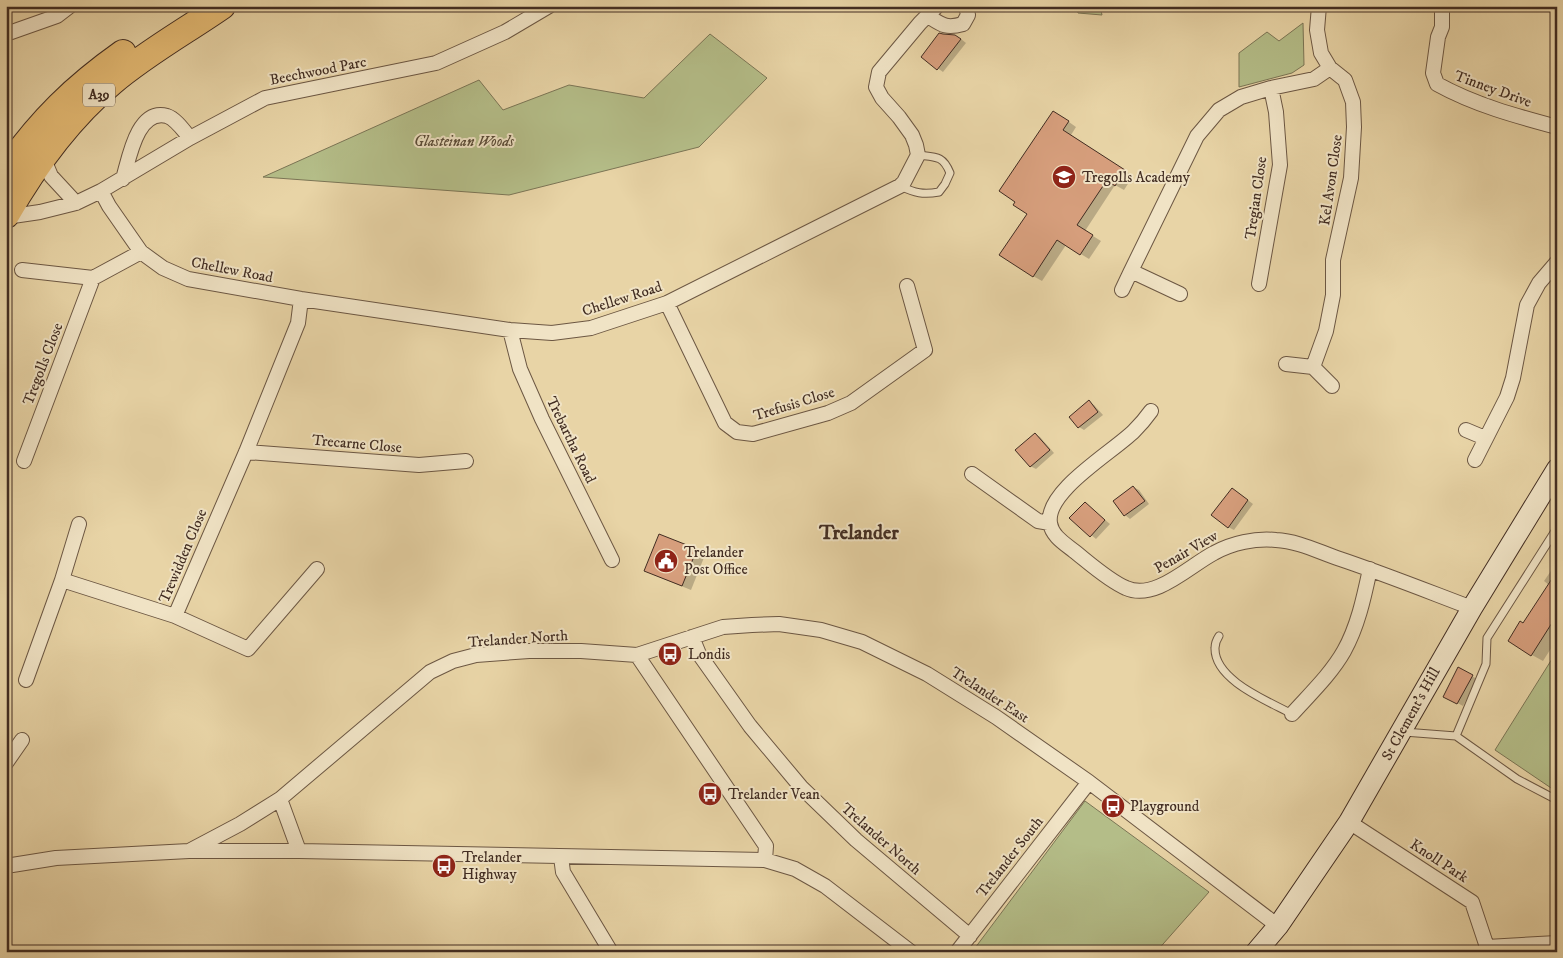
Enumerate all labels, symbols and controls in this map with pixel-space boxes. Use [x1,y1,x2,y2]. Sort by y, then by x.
street label: Beechwood Parc [268,52,368,90]
street label: Tinney Drive [1452,66,1534,112]
road number: A39 [83,84,115,106]
park label: Glasteinan Woods [414,132,514,151]
street label: Kel Avon Close [1315,133,1347,227]
street label: Tregian Close [1241,156,1271,240]
school or university icon: Tregolls Academy [1051,164,1077,190]
place label: Tregolls Academy [1082,168,1191,187]
street label: Chellew Road [189,253,275,287]
street label: Chellew Road [580,277,665,321]
street label: Tregolls Close [19,320,67,408]
street label: Trefusis Close [751,383,837,425]
street label: Trebartha Road [542,394,600,487]
street label: Trecarne Close [311,431,403,457]
street label: Trewidden Close [155,506,211,606]
district label: Trelander [818,521,899,546]
street label: Penair View [1151,526,1222,578]
place label: Trelander Post Office [684,543,748,579]
public building icon: Trelander Post Office [653,548,679,574]
street label: Trelander North [467,626,569,652]
bus stop icon: Londis [657,641,683,667]
place label: Londis [688,645,730,664]
street label: Trelander East [947,663,1033,727]
street label: St Clement's Hill [1378,664,1445,764]
bus stop icon: Trelander Vean [697,781,723,807]
place label: Trelander Vean [728,785,820,804]
bus stop icon: Playground [1100,793,1126,819]
place label: Playground [1130,797,1200,816]
street label: Trelander North [837,799,925,879]
street label: Trelander South [972,812,1048,901]
street label: Knoll Park [1406,835,1472,887]
place label: Trelander Highway [462,848,522,884]
bus stop icon: Trelander Highway [431,853,457,879]

